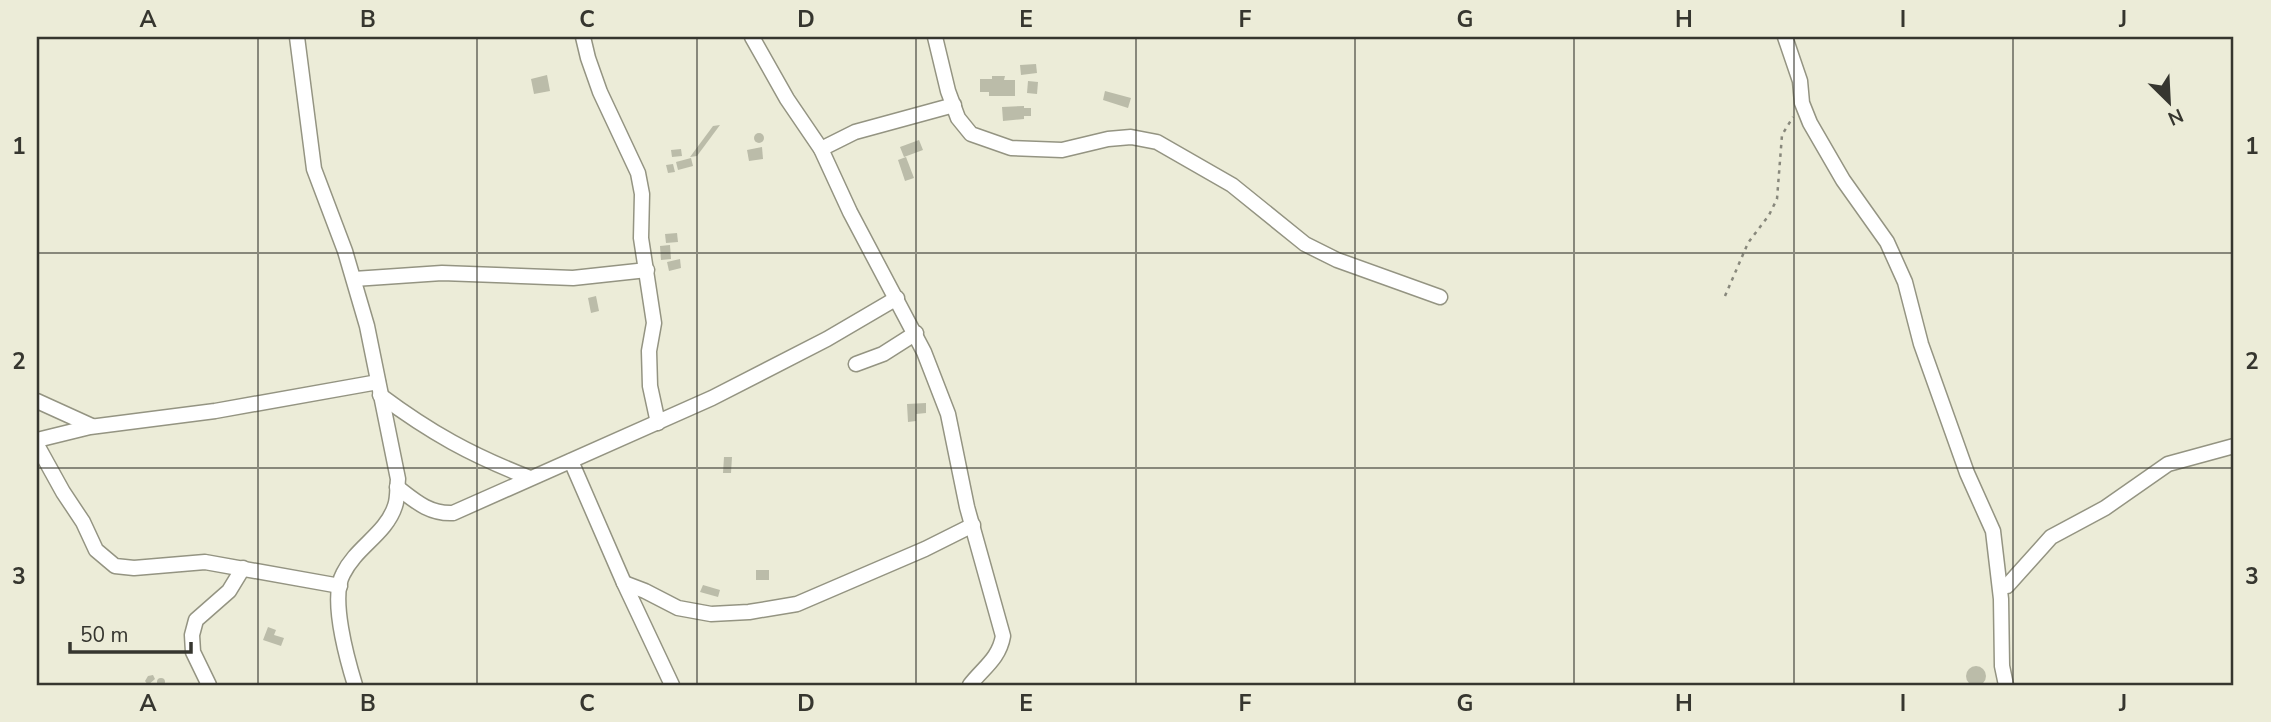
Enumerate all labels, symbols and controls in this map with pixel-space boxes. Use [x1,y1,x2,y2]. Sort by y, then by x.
text: A [139,4,157,35]
text: B [360,4,376,35]
text: C [579,4,595,35]
text: D [797,4,815,35]
text: E [1019,4,1033,35]
text: F [1239,4,1252,35]
text: G [1457,4,1473,35]
text: H [1675,4,1693,35]
text: I [1900,4,1906,35]
text: J [2118,4,2127,35]
north arrow [2134,66,2204,136]
text: N [2164,102,2187,131]
text: 1 [12,131,26,162]
text: 1 [2245,131,2259,162]
text: 2 [12,346,26,377]
text: 2 [2245,346,2259,377]
text: 3 [12,561,26,592]
text: 3 [2245,561,2259,592]
scale bar [70,610,191,654]
text: 50 m [80,621,129,649]
text: A [139,688,157,719]
text: B [360,688,376,719]
text: C [579,688,595,719]
text: D [797,688,815,719]
text: E [1019,688,1033,719]
text: F [1239,688,1252,719]
text: G [1457,688,1473,719]
text: H [1675,688,1693,719]
text: I [1900,688,1906,719]
text: J [2118,688,2127,719]

